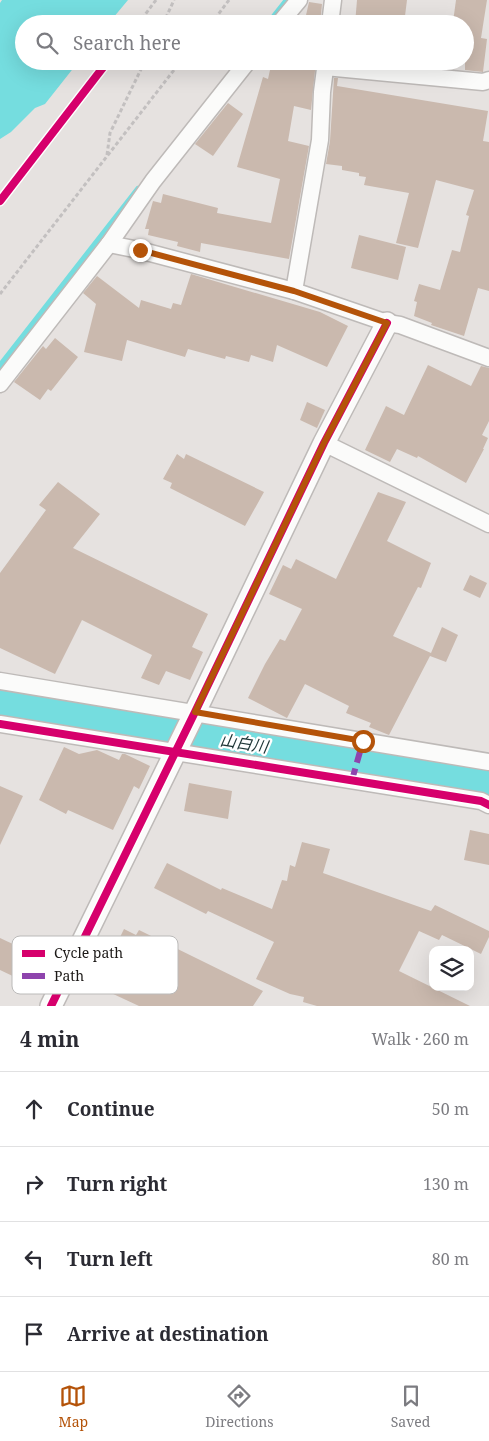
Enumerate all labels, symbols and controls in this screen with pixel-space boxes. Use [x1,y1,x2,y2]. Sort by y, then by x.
search box [15,15,474,70]
icon: search [33,29,61,57]
text: Search here [73,30,181,56]
route end [129,239,152,262]
water label: 山白川 [219,728,271,758]
route start [352,730,375,753]
legend [12,936,178,994]
text: Cycle path [54,943,123,962]
map controls [429,946,474,991]
button: layers [429,946,474,991]
text: Path [54,966,84,985]
text: 4 min [20,1025,79,1053]
text: Walk · 260 m [372,1028,469,1050]
icon: ahead [20,1095,48,1123]
text: Continue [67,1096,155,1122]
text: 50 m [432,1098,469,1120]
icon: right [20,1170,48,1198]
text: Turn right [67,1171,167,1197]
text: 130 m [423,1173,469,1195]
icon: left [20,1245,48,1273]
text: Turn left [67,1246,153,1272]
text: 80 m [432,1248,469,1270]
icon: arrive [20,1320,48,1348]
text: Arrive at destination [67,1321,269,1347]
tab: Map [59,1382,88,1431]
tab: Directions [205,1382,274,1431]
tab: Saved [391,1382,430,1431]

